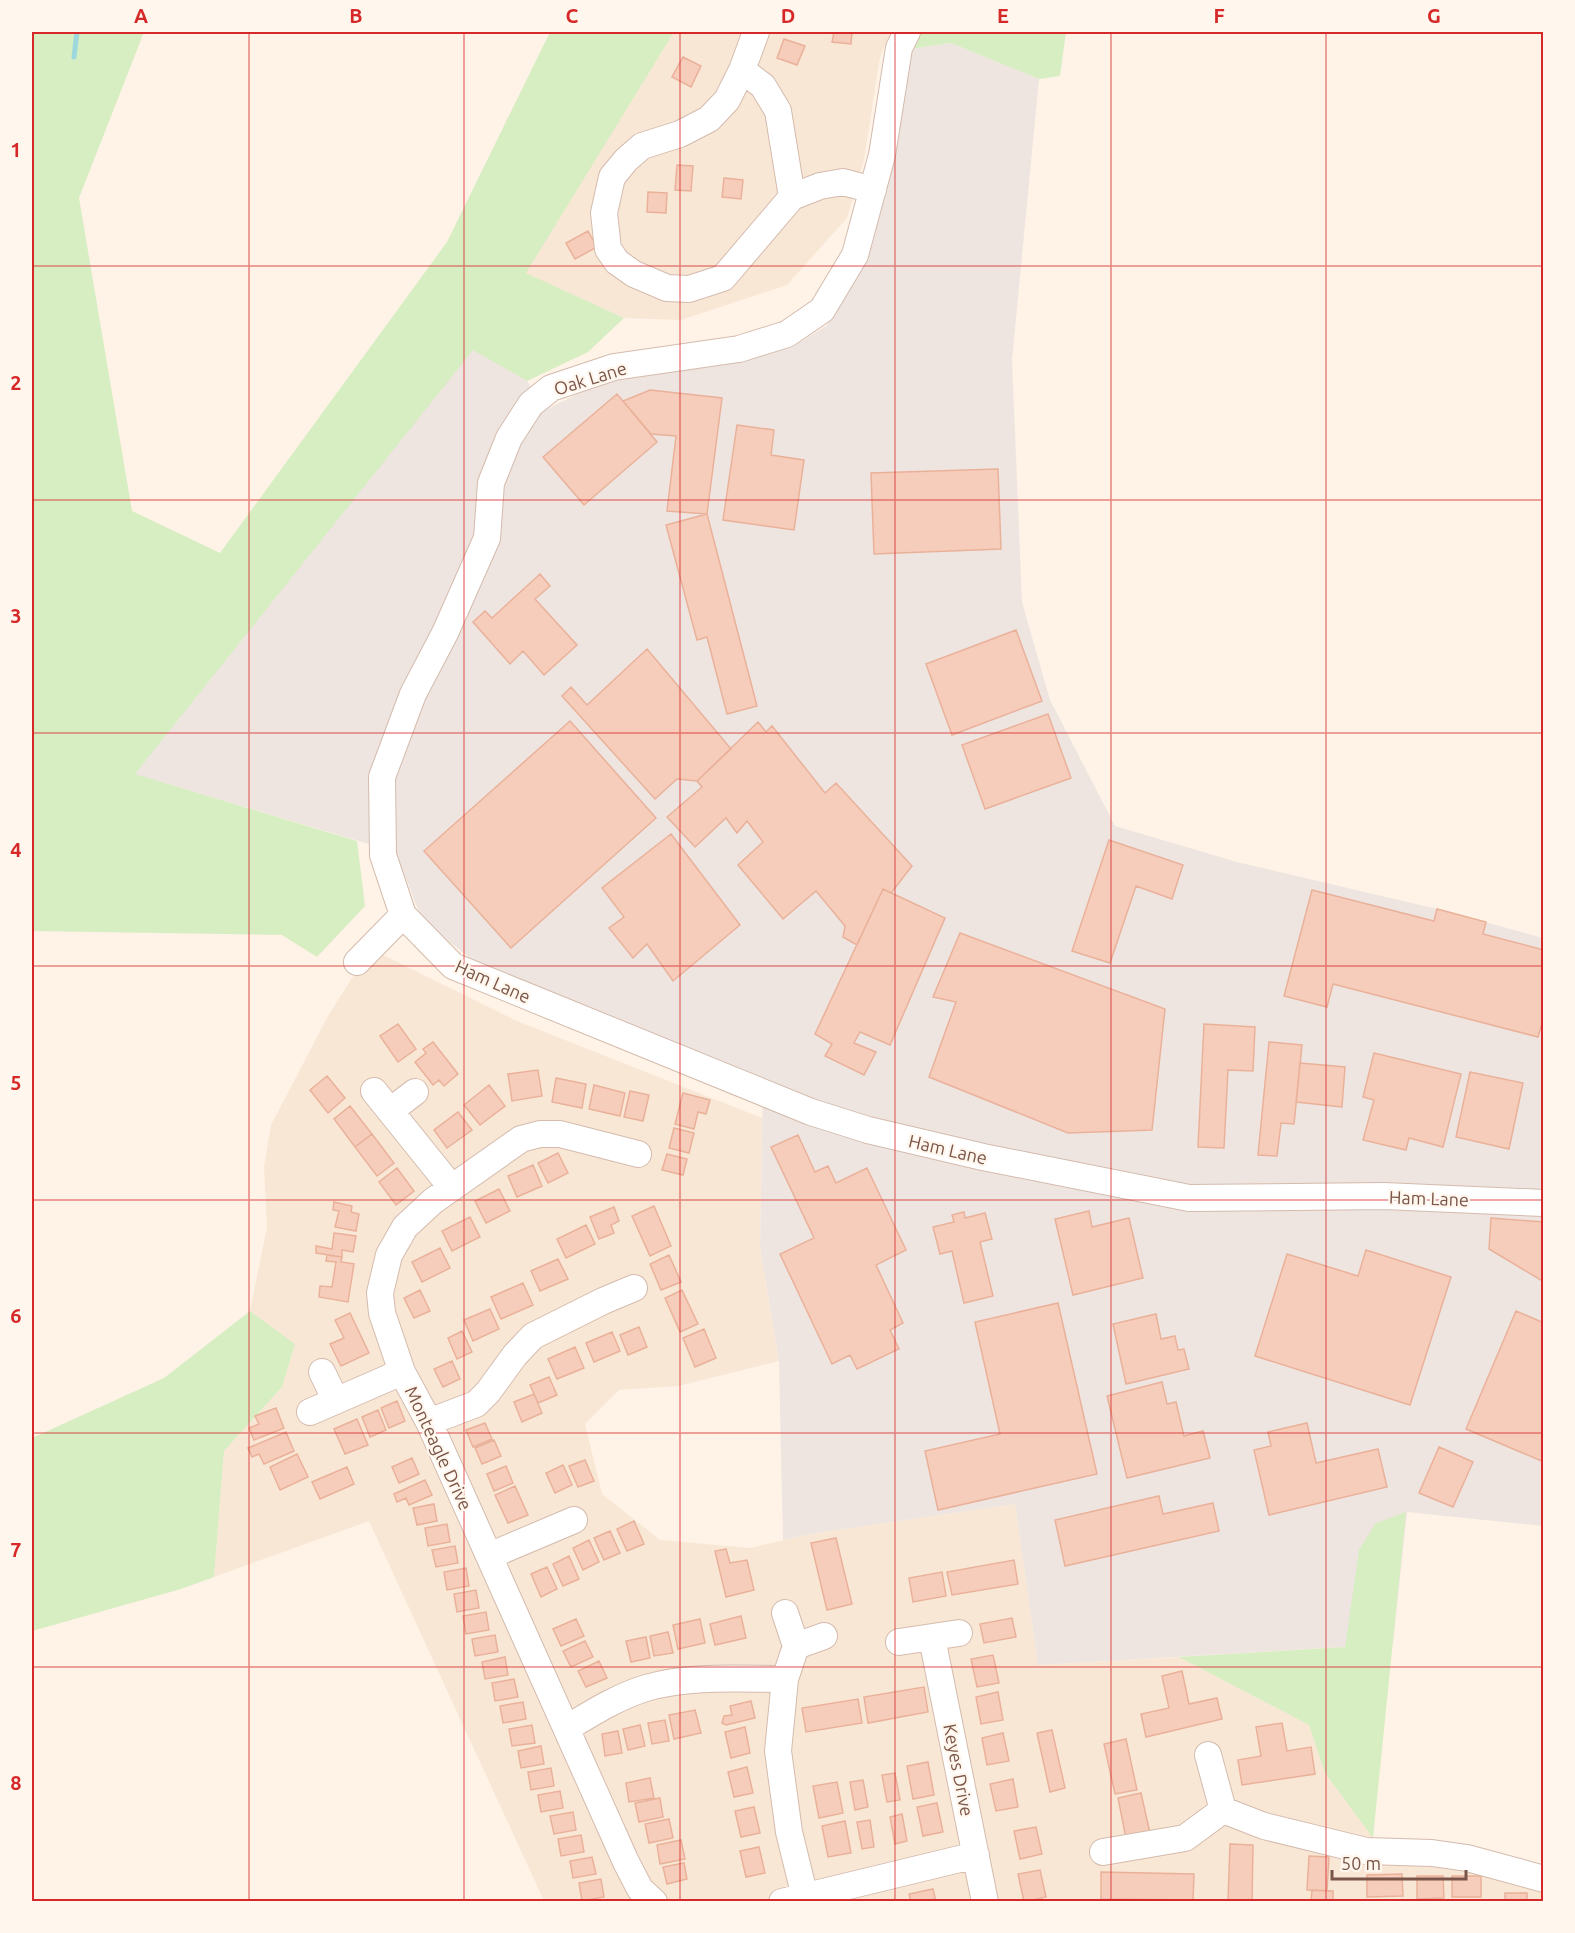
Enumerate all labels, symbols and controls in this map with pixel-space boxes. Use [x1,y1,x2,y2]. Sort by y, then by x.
text: A [134,4,148,27]
text: B [349,4,363,27]
text: C [566,4,579,27]
text: D [781,4,795,27]
text: E [997,4,1009,27]
text: F [1213,4,1225,27]
text: G [1427,4,1441,27]
text: 1 [10,138,22,161]
street label: Oak Lane [551,357,629,399]
text: 2 [10,371,22,394]
text: 3 [10,604,22,627]
text: 4 [10,838,22,861]
street label: Ham Lane [452,956,534,1006]
text: 5 [10,1071,22,1094]
street label: Ham Lane [907,1130,989,1168]
street label: Ham Lane [1389,1187,1469,1209]
text: 6 [10,1304,22,1327]
street label: Monteagle Drive [402,1383,476,1513]
text: 7 [10,1538,22,1561]
street label: Keyes Drive [940,1722,978,1818]
text: 8 [10,1771,22,1794]
scale bar [1332,1843,1466,1881]
text: 50 m [1341,1853,1381,1873]

